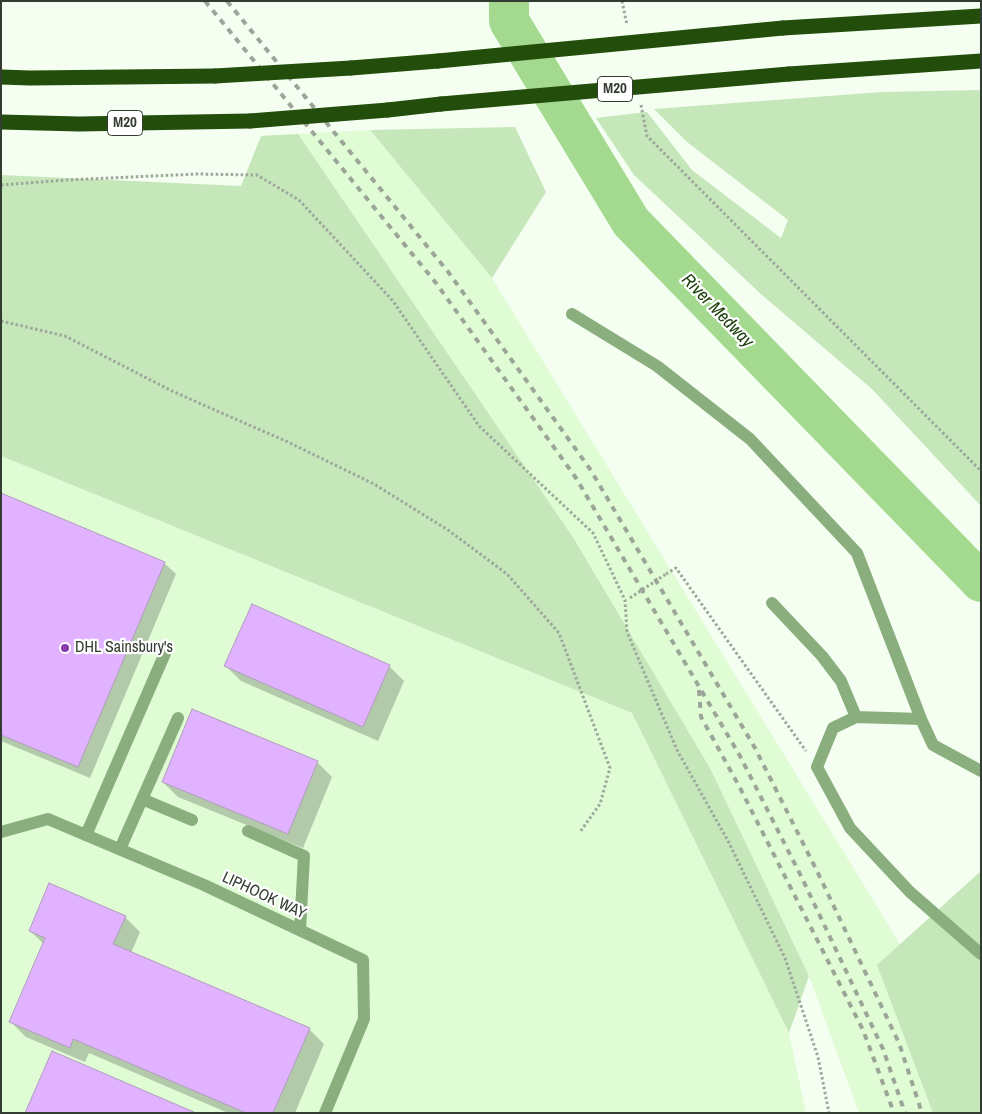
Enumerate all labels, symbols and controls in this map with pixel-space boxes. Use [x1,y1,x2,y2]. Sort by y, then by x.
road number: M20 [598,76,632,102]
road number: M20 [108,110,142,136]
water label: River Medway [676,270,758,352]
place label: DHL Sainsbury's [75,638,173,658]
marker: DHL Sainsbury's [59,642,71,654]
street label: LIPHOOK WAY [219,868,309,924]

